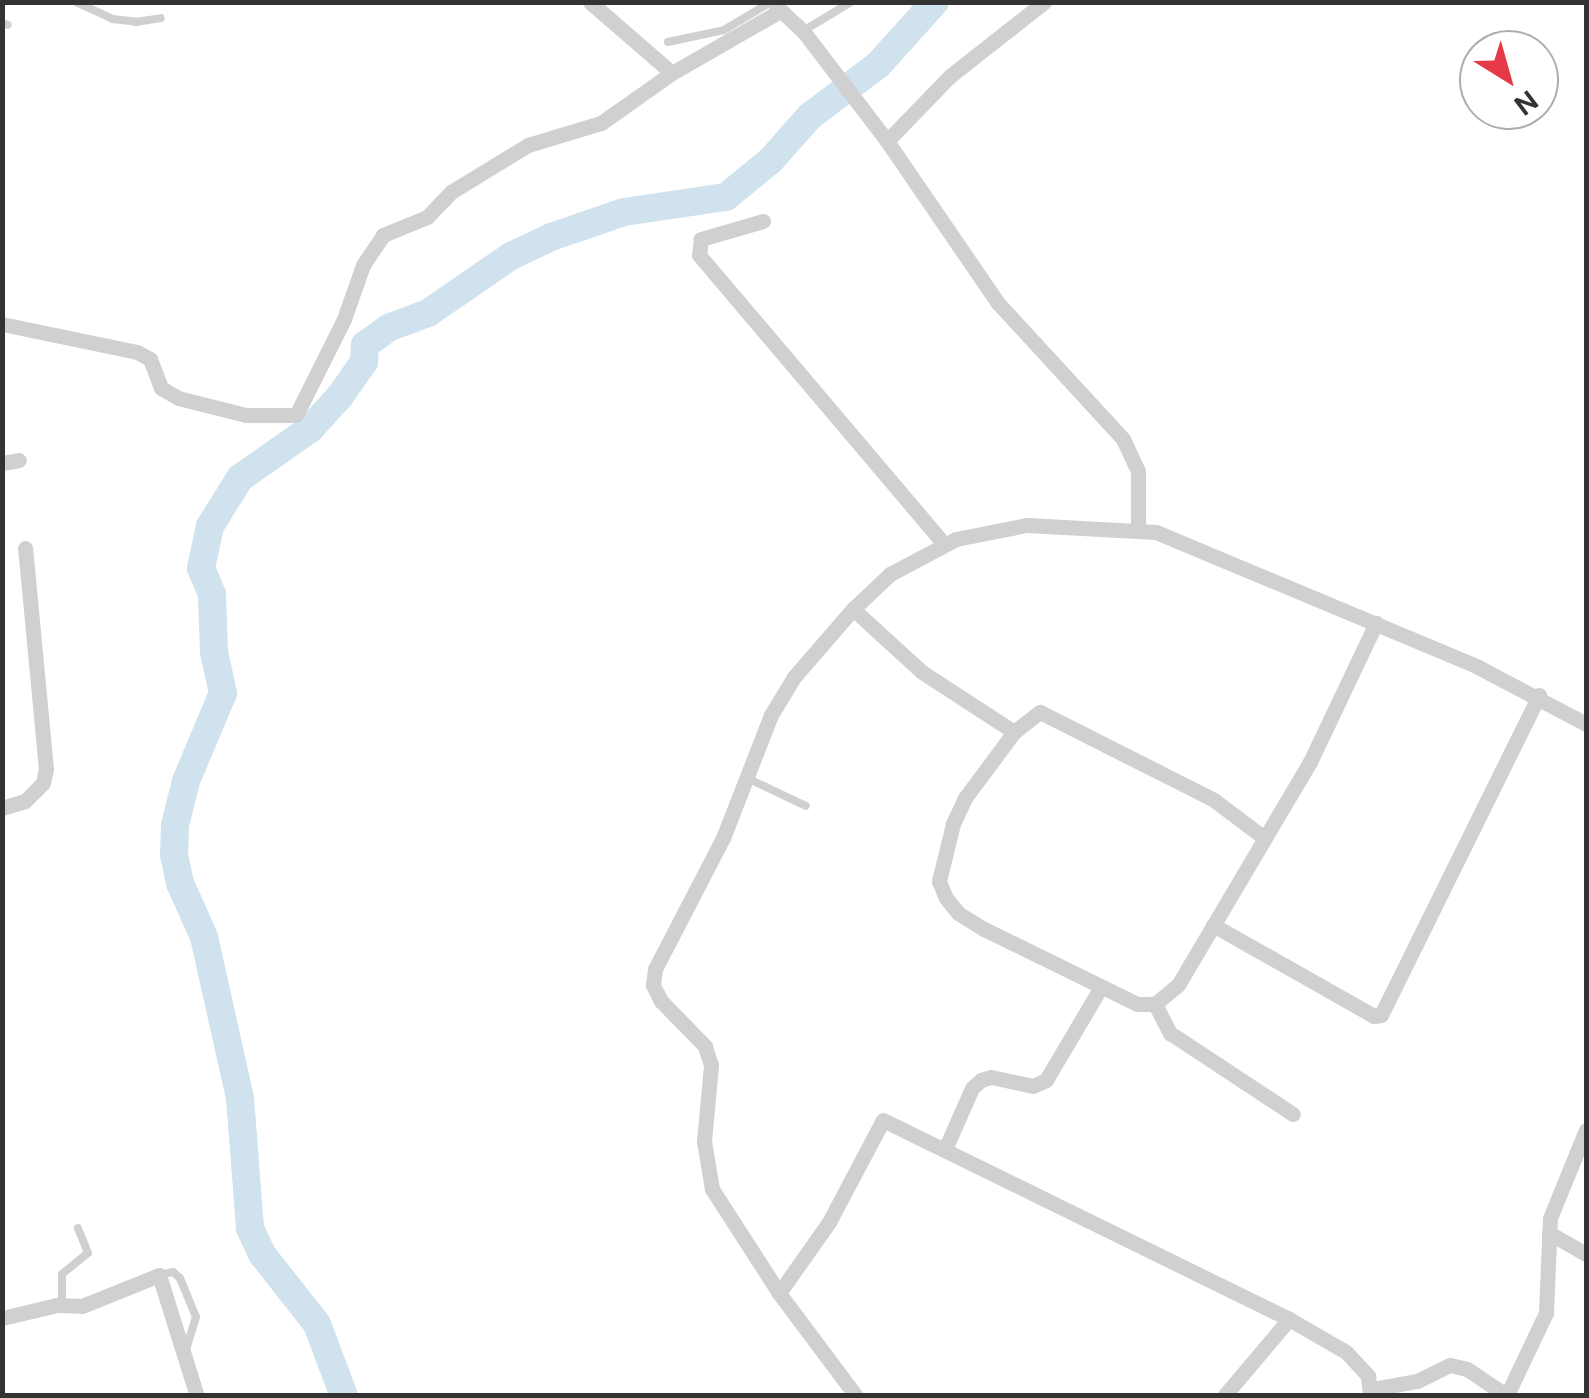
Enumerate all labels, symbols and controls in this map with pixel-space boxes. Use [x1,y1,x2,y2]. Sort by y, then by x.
north arrow [1459,30,1559,130]
text: N [1507,82,1545,124]

